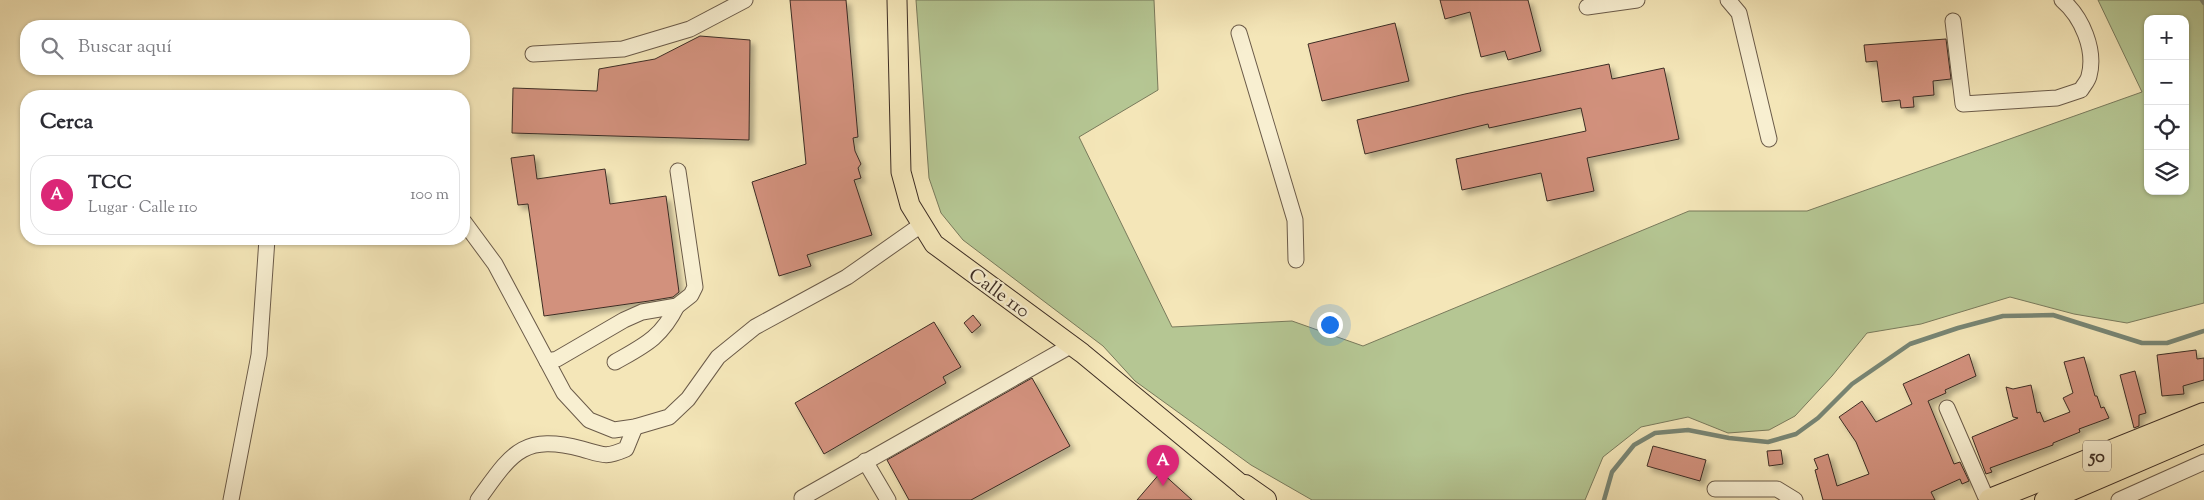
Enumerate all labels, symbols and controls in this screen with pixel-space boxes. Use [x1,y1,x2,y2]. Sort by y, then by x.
map controls [2144,15,2189,195]
button: + [2144,15,2189,60]
search box [20,20,470,75]
icon: search [38,34,66,62]
text: Buscar aquí [78,34,172,61]
button: − [2144,60,2189,105]
button: locate [2144,105,2189,150]
text: Cerca [40,108,93,138]
button: layers [2144,150,2189,195]
text: TCC [88,170,132,197]
text: A [51,184,64,207]
text: 100 m [410,184,449,207]
text: Lugar · Calle 110 [88,197,198,220]
street label: Calle 110 [962,263,1035,325]
your location [1317,312,1343,338]
road number: 50 [2083,441,2111,472]
pin: A [1147,445,1179,486]

